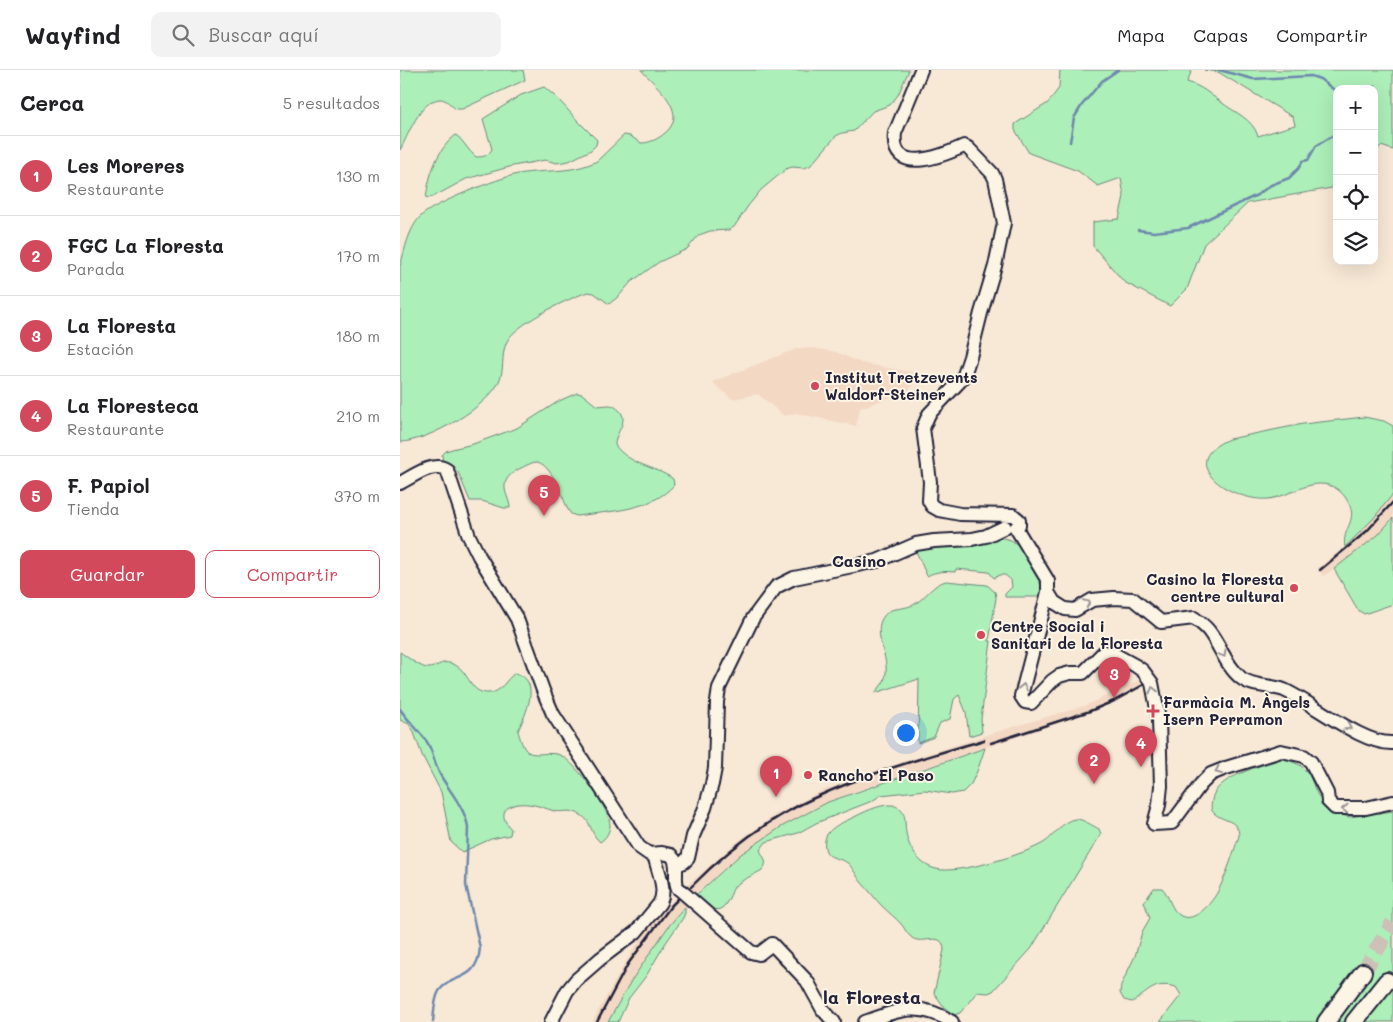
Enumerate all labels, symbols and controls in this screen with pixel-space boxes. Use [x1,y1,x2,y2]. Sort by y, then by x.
search box [151,12,501,57]
text: Wayfind [25,19,121,50]
icon: search [169,21,197,49]
text: Buscar aquí [209,22,319,47]
text: Mapa [1117,23,1165,47]
text: Capas [1193,23,1248,47]
text: Compartir [1276,23,1368,47]
map controls [1333,85,1378,265]
button: + [1333,85,1378,130]
text: Cerca [20,89,85,116]
text: 5 resultados [283,92,380,113]
button: − [1333,130,1378,175]
text: Les Moreres [67,153,185,178]
text: 1 [32,165,40,186]
text: 130 m [336,165,380,186]
button: locate [1333,175,1378,220]
text: Restaurante [67,178,165,199]
button: layers [1333,220,1378,265]
text: FGC La Floresta [67,233,224,258]
text: 2 [32,245,40,266]
text: 170 m [336,245,380,266]
text: Parada [67,258,125,279]
text: La Floresta [67,313,176,338]
text: 3 [31,325,41,346]
text: 180 m [335,325,380,346]
text: Estación [67,338,134,359]
place label: Institut Tretzevents Waldorf-Steiner [825,367,977,404]
marker: Institut Tretzevents Waldorf-Steiner [809,380,821,392]
text: La Floresteca [67,393,199,418]
text: 4 [31,405,41,426]
text: 210 m [336,405,380,426]
text: Restaurante [67,418,165,439]
text: F. Papiol [67,473,150,498]
pin: 5 [528,475,560,516]
text: 5 [31,485,41,506]
text: 370 m [334,485,380,506]
text: Tienda [67,498,120,519]
button: Guardar [20,550,195,598]
button: Compartir [205,550,380,598]
district label: Casino [832,550,886,571]
place label: Casino la Floresta centre cultural [1146,569,1284,606]
marker: Casino la Floresta centre cultural [1288,582,1300,594]
one-way arrow [1082,600,1091,610]
place label: Centre Social i Sanitari de la Floresta [991,616,1163,653]
marker: Centre Social i Sanitari de la Floresta [975,629,987,641]
one-way arrow [1216,648,1226,657]
pin: 3 [1098,657,1130,698]
one-way arrow [1017,683,1028,692]
one-way arrow [1148,686,1159,694]
place label: Farmàcia M. Àngels Isern Perramon [1163,692,1310,729]
marker: Farmàcia M. Àngels Isern Perramon [1147,705,1159,717]
your location [893,720,919,746]
one-way arrow [1343,720,1352,730]
pin: 4 [1125,726,1157,767]
pin: 2 [1078,743,1110,784]
pin: 1 [760,756,792,797]
place label: Rancho El Paso [818,765,934,785]
one-way arrow [1214,765,1223,776]
marker: Rancho El Paso [802,769,814,781]
one-way arrow [1341,803,1349,814]
district label: la Floresta [823,985,921,1009]

